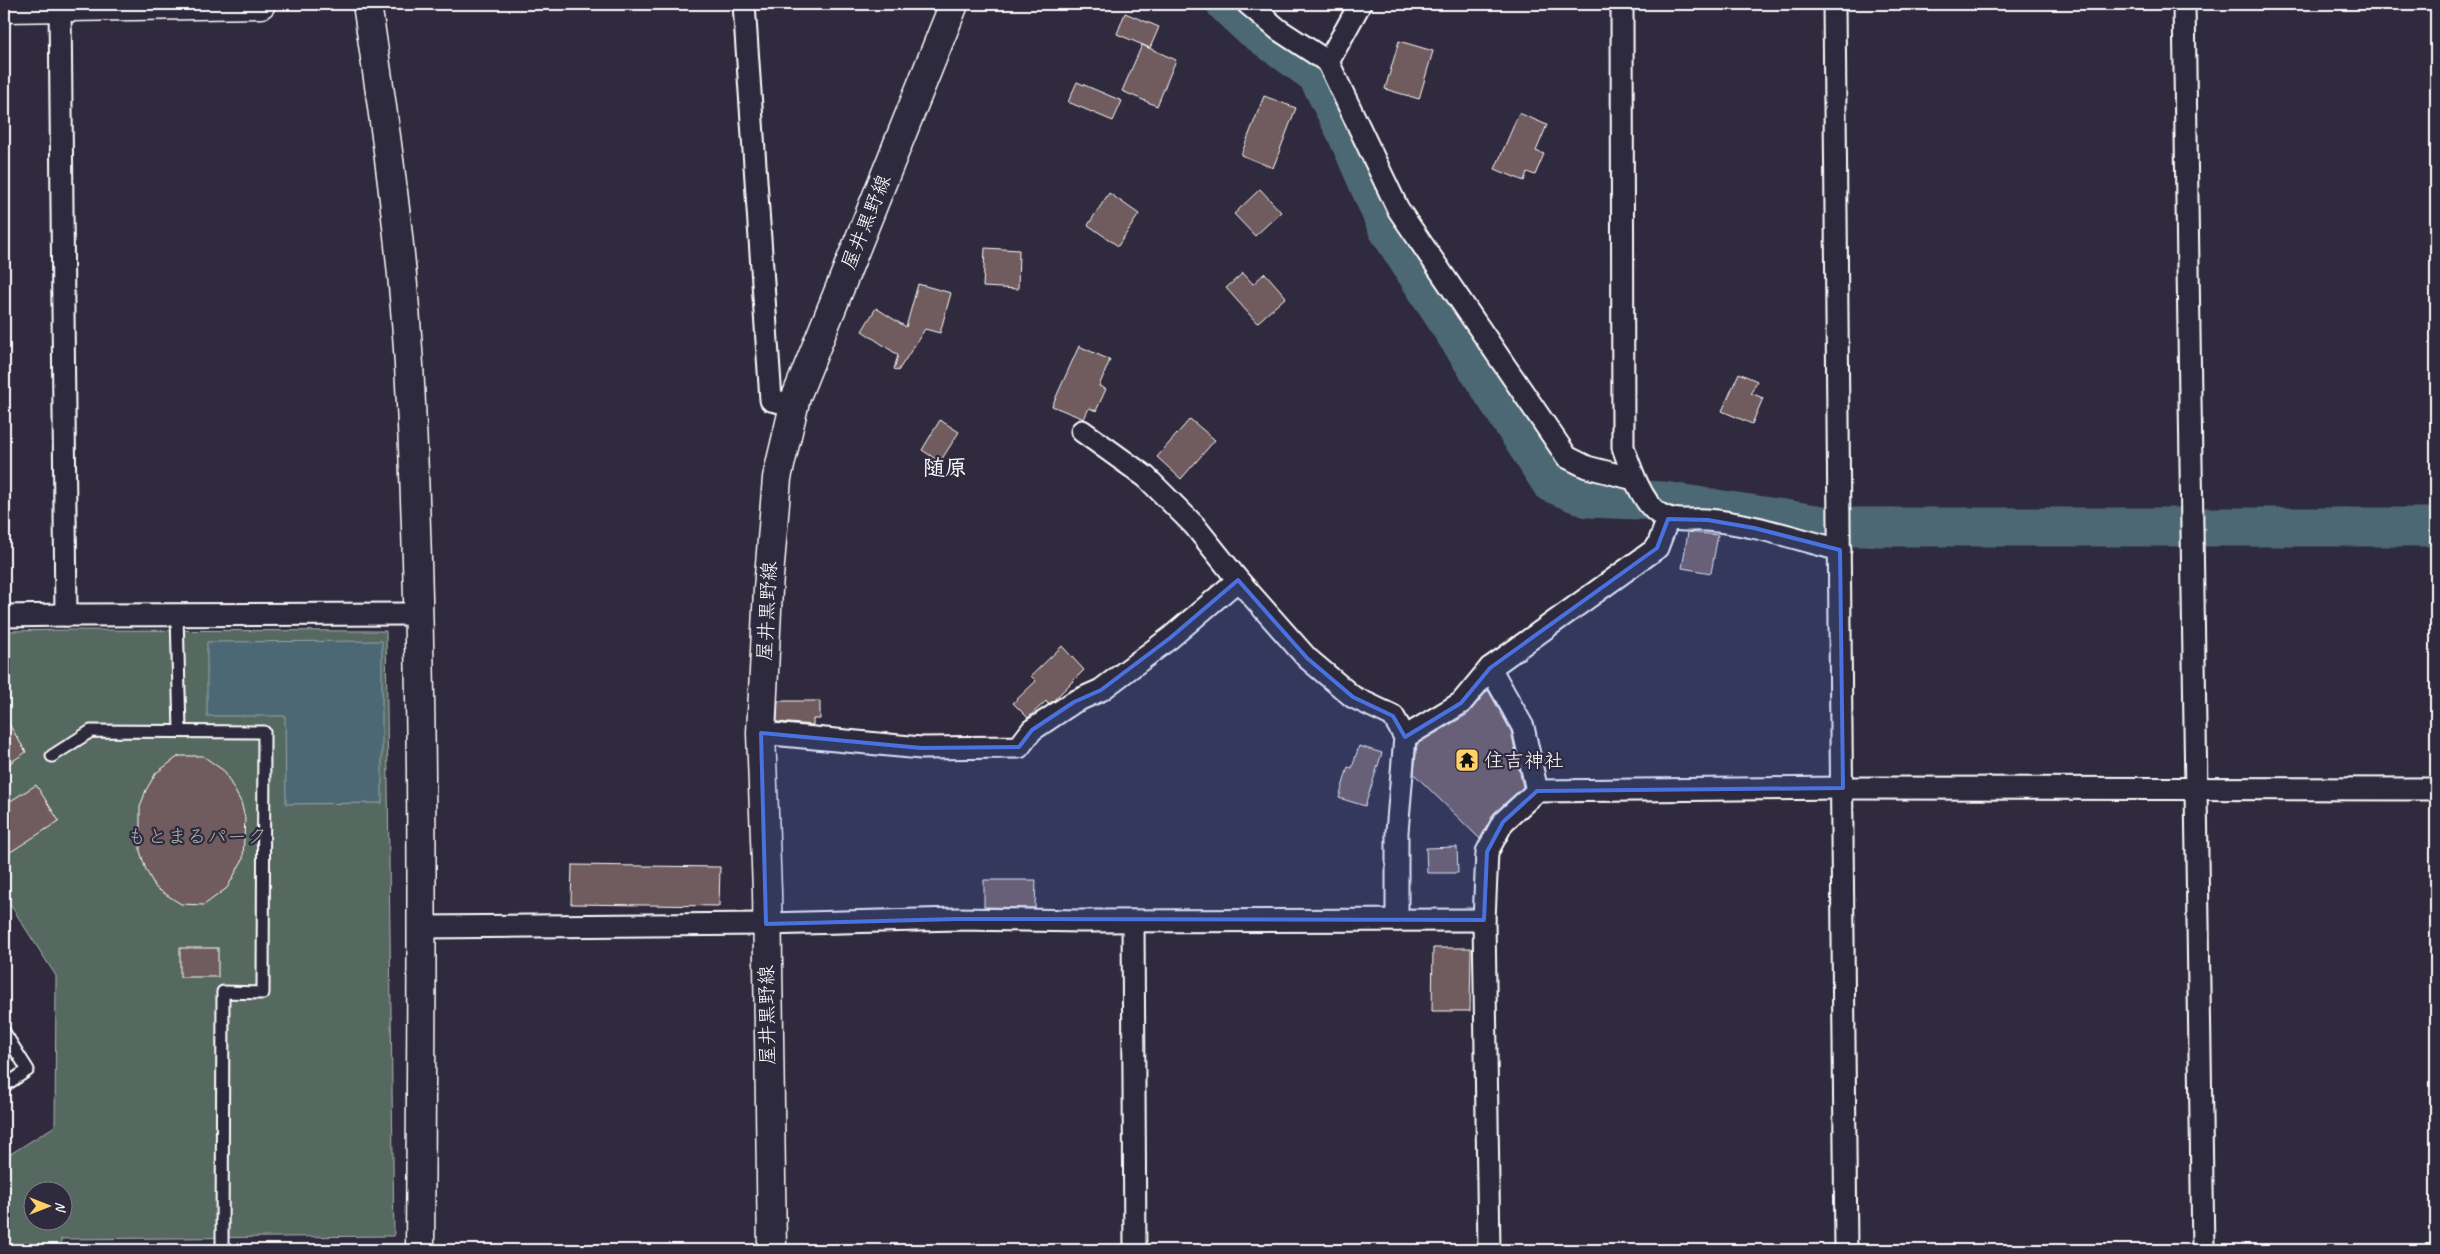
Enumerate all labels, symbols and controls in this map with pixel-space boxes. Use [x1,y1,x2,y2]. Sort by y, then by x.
street label: 屋井黒野線 [836,171,896,273]
district label: 随原 [923,454,967,482]
street label: 屋井黒野線 [752,560,782,662]
temple icon: 住吉神社 [1454,747,1480,773]
place label: 住吉神社 [1484,748,1564,773]
park label: もとまるパーク [127,824,267,849]
street label: 屋井黒野線 [754,965,780,1065]
north arrow [22,1182,72,1232]
text: N [52,1202,69,1213]

